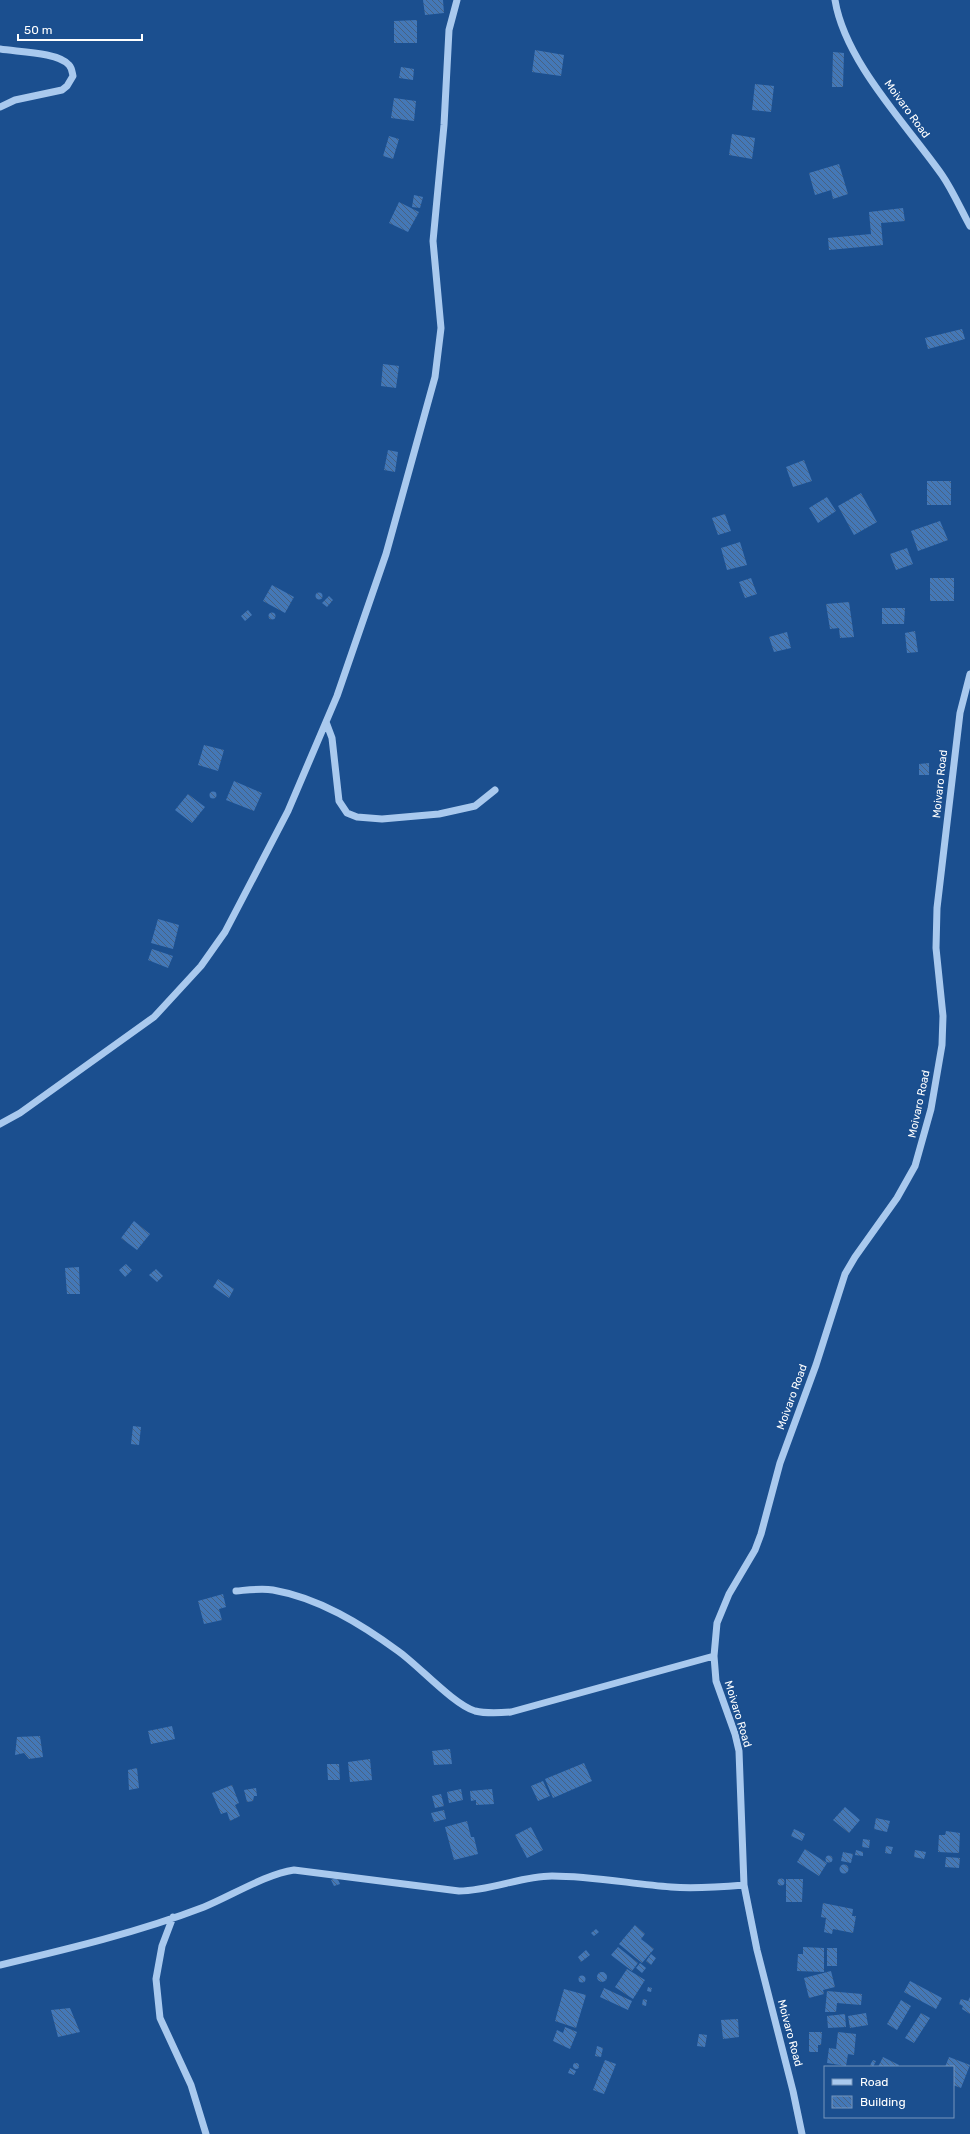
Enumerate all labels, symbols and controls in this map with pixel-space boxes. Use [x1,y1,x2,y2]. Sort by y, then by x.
scale bar [18,16,142,42]
text: 50 m [24,23,52,37]
street label: Moivaro Road [882,77,932,141]
street label: Moivaro Road [930,749,950,819]
street label: Moivaro Road [905,1069,933,1139]
street label: Moivaro Road [774,1362,810,1432]
street label: Moivaro Road [722,1679,754,1749]
street label: Moivaro Road [775,1998,805,2068]
legend [824,2066,954,2118]
text: Road [860,2075,888,2089]
text: Building [860,2095,906,2109]

